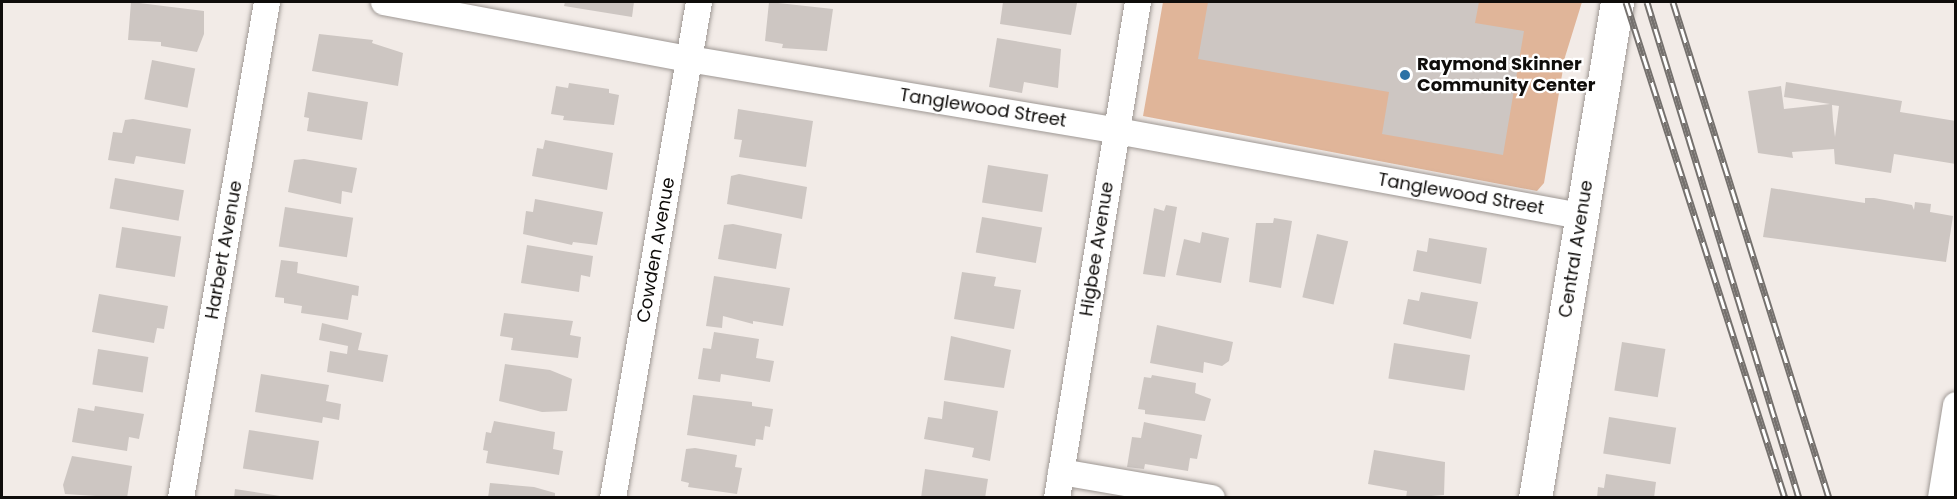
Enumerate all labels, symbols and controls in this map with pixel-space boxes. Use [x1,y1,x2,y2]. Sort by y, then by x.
place label: Raymond Skinner Community Center [1417,54,1595,97]
marker: Raymond Skinner Community Center [1398,68,1412,82]
street label: Tanglewood Street [898,84,1068,132]
street label: Tanglewood Street [1376,169,1546,219]
street label: Cowden Avenue [633,176,679,324]
street label: Harbert Avenue [201,179,247,321]
street label: Central Avenue [1554,179,1598,319]
street label: Higbee Avenue [1076,180,1118,318]

